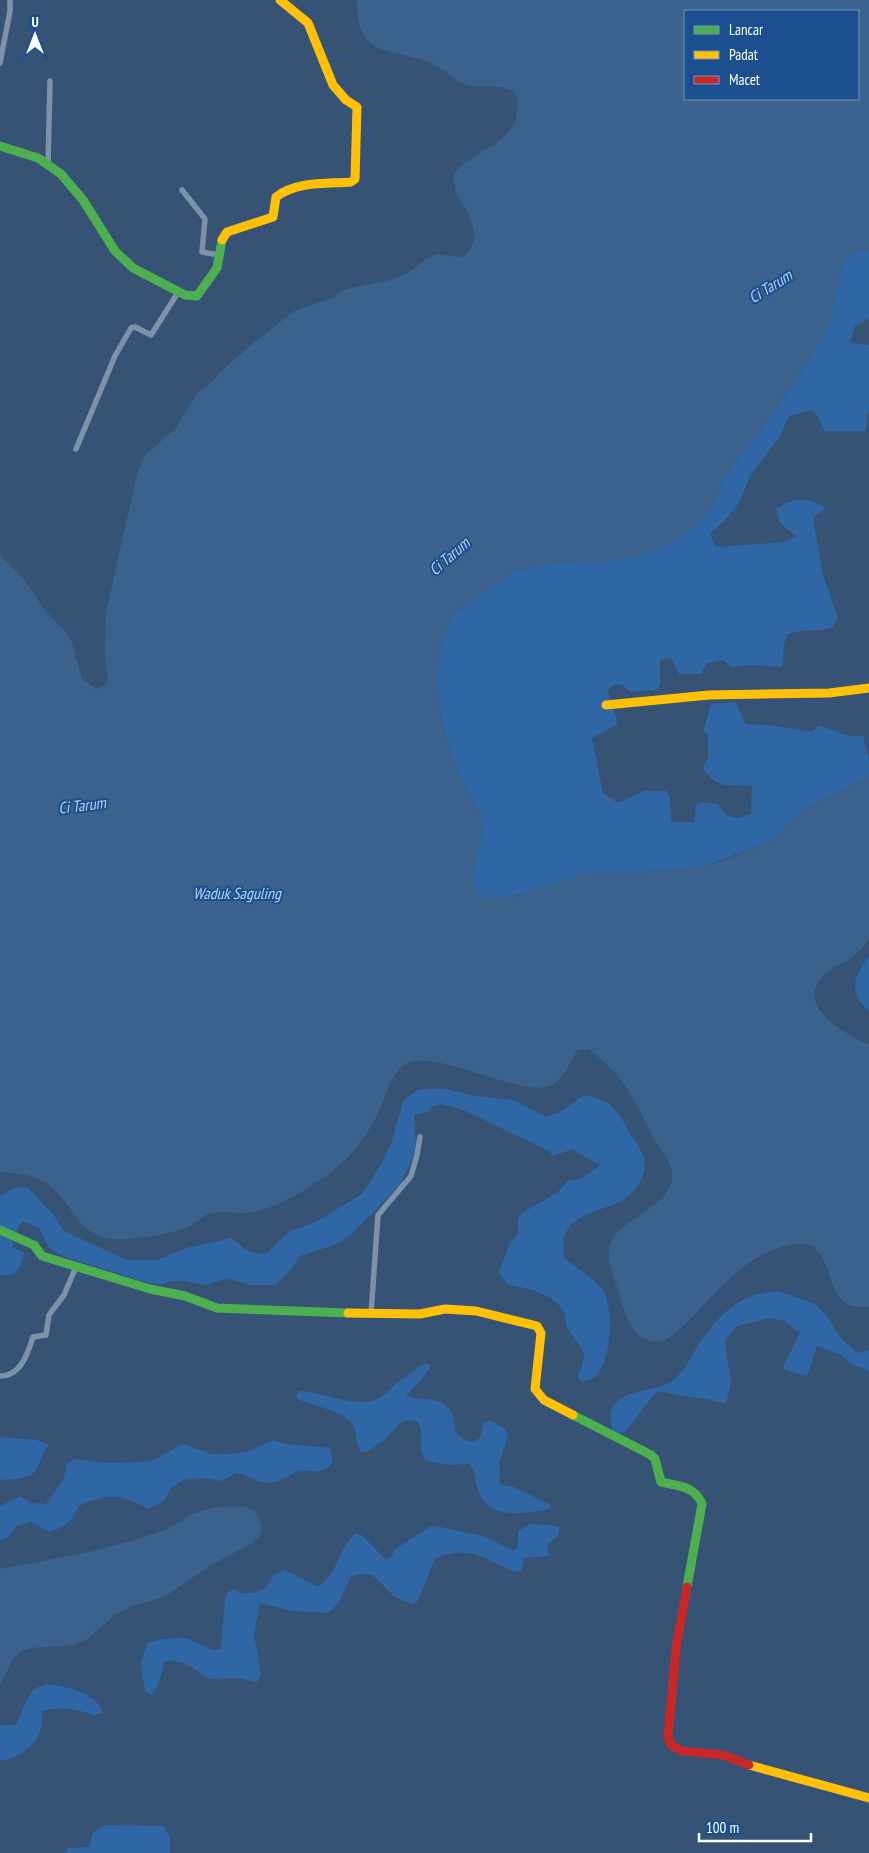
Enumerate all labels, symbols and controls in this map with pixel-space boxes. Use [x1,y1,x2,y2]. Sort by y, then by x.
north arrow [10,10,60,60]
legend [684,10,859,100]
text: U [31,13,39,31]
text: Lancar [729,20,764,39]
text: Padat [729,45,758,64]
text: Macet [729,70,760,89]
water label: Ci Tarum [744,264,797,307]
water label: Ci Tarum [424,532,475,579]
water label: Ci Tarum [57,792,108,818]
water label: Waduk Saguling [193,883,282,903]
scale bar [699,1810,812,1842]
text: 100 m [706,1818,739,1837]

